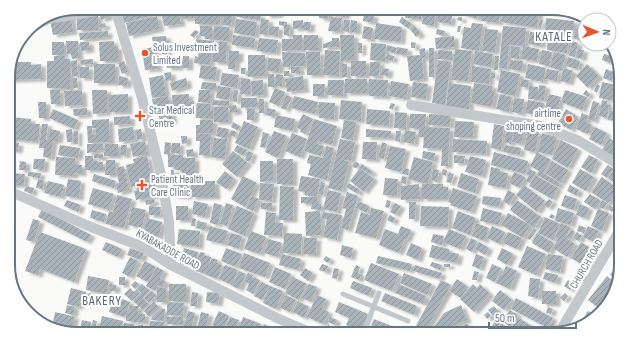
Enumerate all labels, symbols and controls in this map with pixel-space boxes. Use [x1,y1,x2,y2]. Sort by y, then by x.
north arrow [577,12,617,52]
district label: KATALE [535,29,573,45]
text: N [600,29,613,36]
place label: Solus Investment Limited [153,41,218,67]
marker: Solus Investment Limited [140,48,150,58]
place label: Star Medical Centre [149,104,194,130]
place label: airtime shoping centre [506,107,561,133]
marker: Star Medical Centre [134,110,146,122]
marker: airtime shoping centre [564,114,574,124]
place label: Patient Health Care Clinic [151,173,204,199]
marker: Patient Health Care Clinic [136,179,148,191]
street label: KYABAKADDE ROAD [134,227,202,272]
street label: CHURCH ROAD [567,237,606,291]
district label: BAKERY [82,293,122,309]
scale bar [489,304,576,330]
text: 50 m [495,311,515,326]

